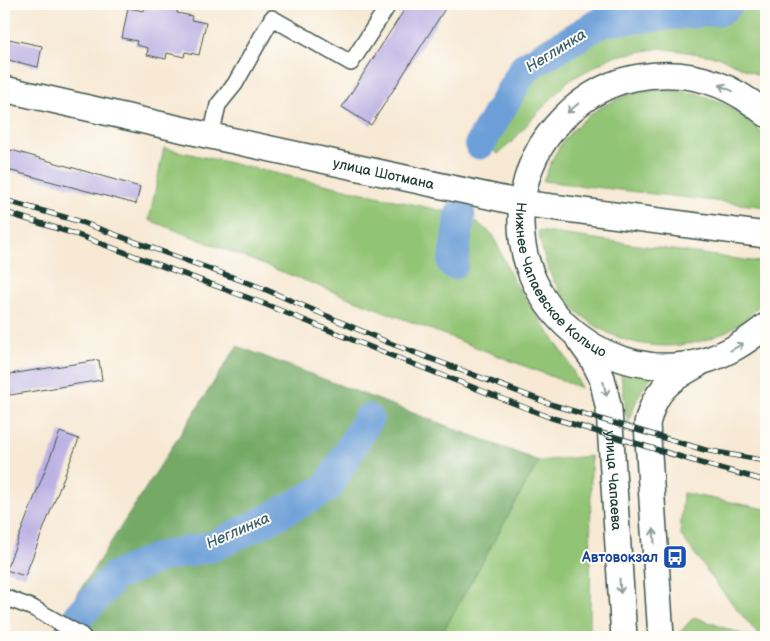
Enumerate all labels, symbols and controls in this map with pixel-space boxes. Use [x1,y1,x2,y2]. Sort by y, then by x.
water label: Неглинка [522,25,590,77]
one-way arrow [719,82,734,92]
one-way arrow [567,103,580,114]
street label: улица Шотмана [331,154,437,193]
street label: Нижнее Чапаевское Кольцо [512,201,609,360]
one-way arrow [730,342,745,352]
one-way arrow [601,381,610,397]
street label: улица Чапаева [602,430,625,532]
water label: Неглинка [203,509,273,553]
one-way arrow [650,528,659,544]
bus stop icon: Автовокзал [662,544,688,570]
place label: Автовокзал [581,549,658,566]
one-way arrow [616,578,625,594]

